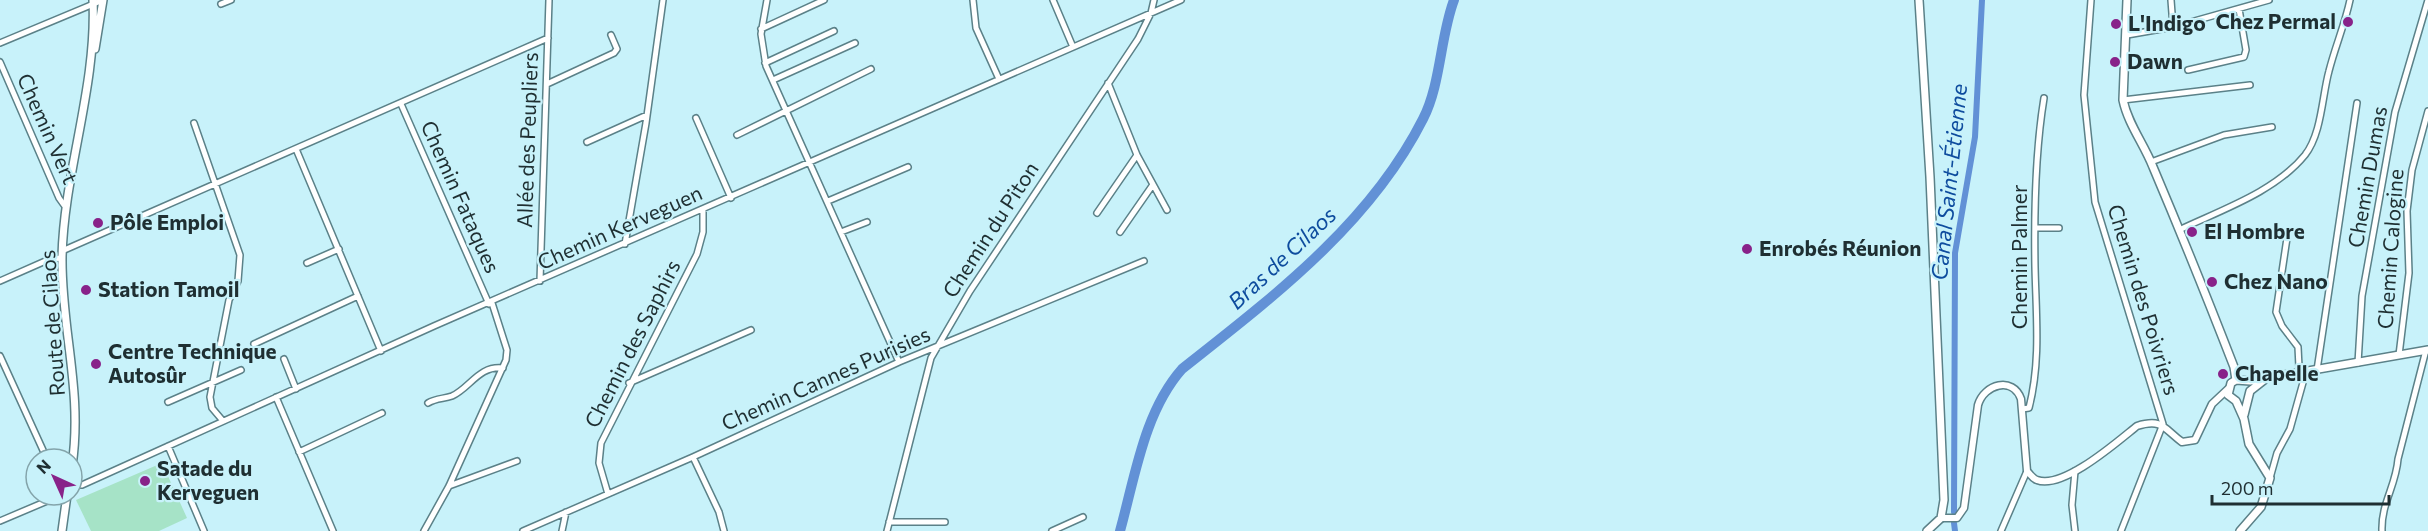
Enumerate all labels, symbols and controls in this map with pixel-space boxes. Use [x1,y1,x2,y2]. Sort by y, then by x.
place label: Chez Permal [2215,8,2336,33]
place label: L'Indigo [2128,10,2206,35]
marker: Chez Permal [2341,15,2355,29]
marker: L'Indigo [2109,17,2123,31]
place label: Dawn [2127,48,2183,73]
street label: Allée des Peupliers [511,52,542,228]
marker: Dawn [2108,55,2122,69]
street label: Chemin Vert [13,69,84,188]
water label: Canal Saint-Étienne [1925,82,1972,282]
street label: Chemin Dumas [2342,104,2391,249]
street label: Chemin Fataques [417,116,506,276]
street label: Chemin du Piton [937,157,1043,302]
street label: Chemin Calogine [2371,168,2408,330]
street label: Chemin Kerveguen [533,179,706,274]
street label: Chemin Palmer [2006,185,2031,329]
water label: Bras de Cilaos [1222,201,1341,314]
street label: Chemin des Poivriers [2104,201,2185,398]
place label: Pôle Emploi [110,209,224,234]
marker: Pôle Emploi [91,216,105,230]
place label: El Hombre [2204,218,2305,243]
marker: El Hombre [2185,225,2199,239]
place label: Enrobés Réunion [1759,235,1921,260]
marker: Enrobés Réunion [1740,242,1754,256]
street label: Route de Cilaos [34,249,69,397]
street label: Chemin des Saphirs [579,255,685,431]
place label: Chez Nano [2224,268,2328,293]
marker: Chez Nano [2205,275,2219,289]
place label: Station Tamoil [98,276,239,301]
marker: Station Tamoil [79,283,93,297]
street label: Chemin Cannes Purisies [717,320,934,435]
place label: Centre Technique Autosûr [108,338,277,387]
marker: Centre Technique Autosûr [89,357,103,371]
place label: Chapelle [2235,360,2319,385]
marker: Chapelle [2216,367,2230,381]
north arrow [24,447,84,507]
text: N [32,455,54,477]
place label: Satade du Kerveguen [157,455,259,504]
scale bar [2212,468,2389,506]
marker: Satade du Kerveguen [138,474,152,488]
text: 200 m [2221,477,2274,499]

